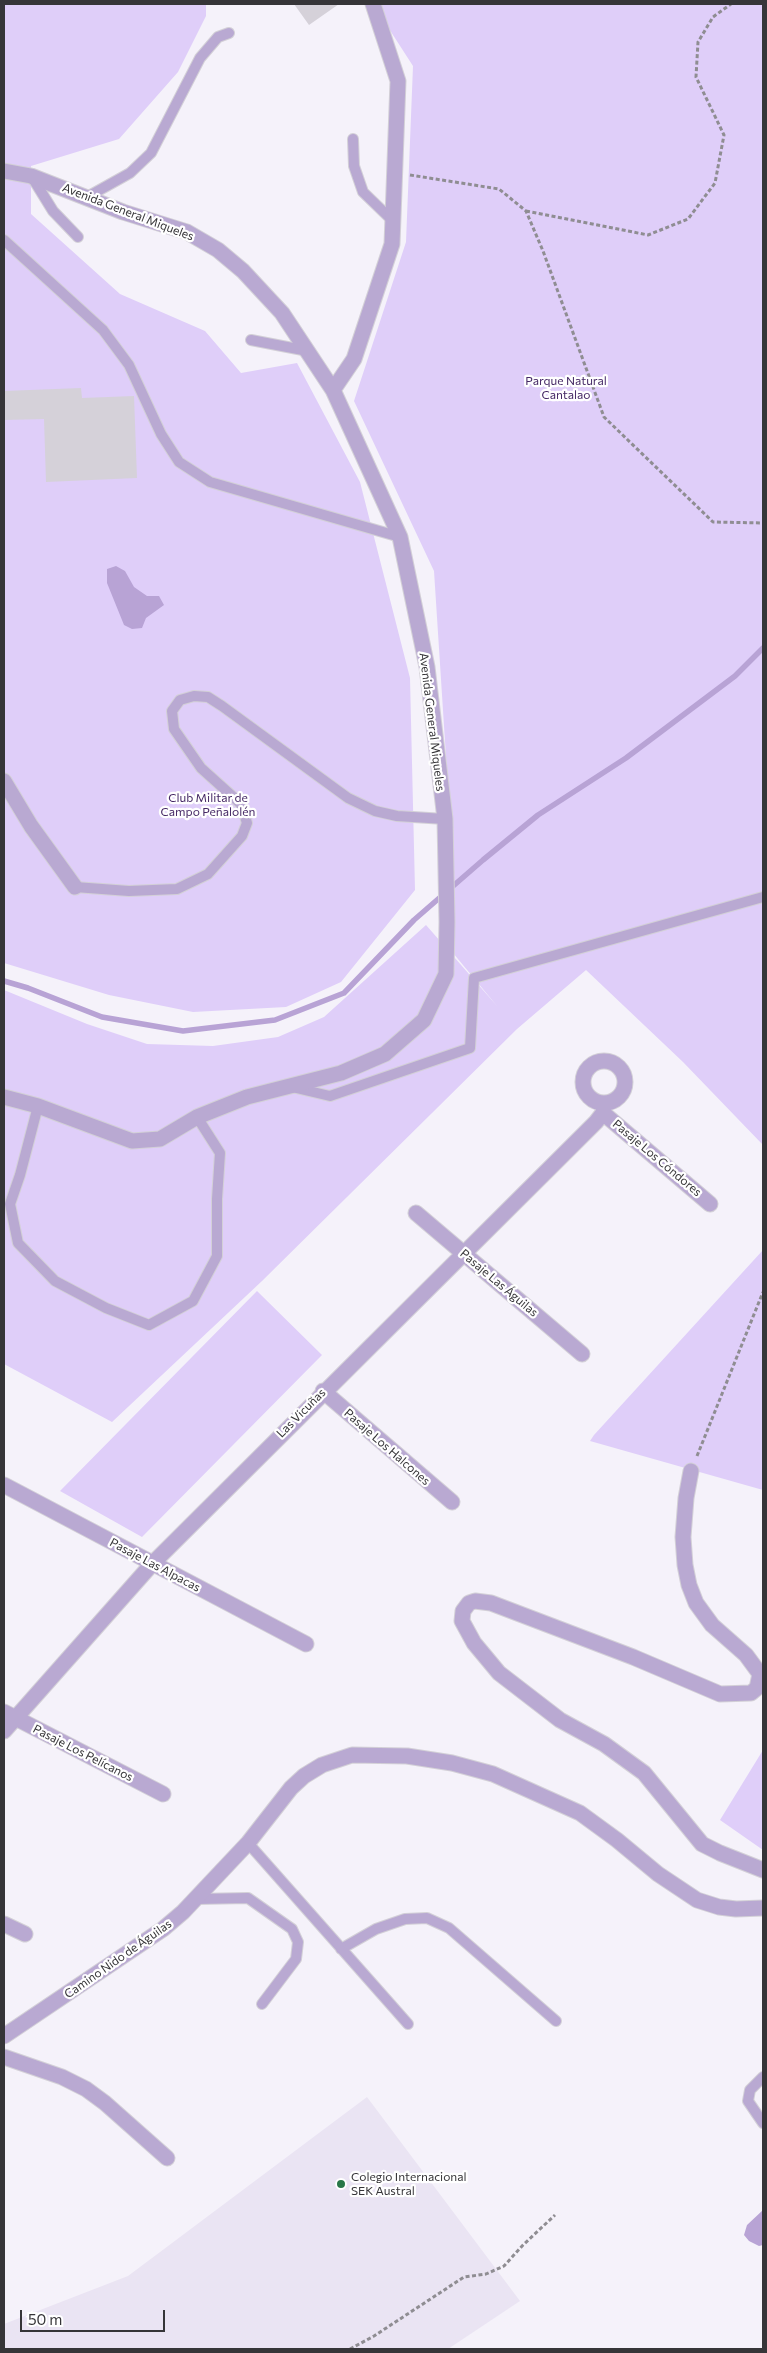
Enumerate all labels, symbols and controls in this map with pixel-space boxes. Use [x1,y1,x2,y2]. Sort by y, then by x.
street label: Avenida General Miqueles [60,180,196,244]
park label: Parque Natural Cantalao [525,374,607,402]
street label: Avenida General Miqueles [416,652,448,792]
park label: Club Militar de Campo Peñalolén [161,791,255,819]
street label: Pasaje Los Cóndores [610,1117,704,1199]
street label: Pasaje Las Águilas [457,1246,541,1320]
street label: Las Vicuñas [273,1385,329,1441]
street label: Pasaje Los Halcones [341,1406,433,1488]
street label: Pasaje Las Alpacas [107,1535,203,1595]
street label: Pasaje Los Pelícanos [31,1722,135,1784]
street label: Camino Nido de Águilas [62,1917,174,2001]
place label: Colegio Internacional SEK Austral [351,2170,467,2198]
marker: Colegio Internacional SEK Austral [335,2178,347,2190]
scale bar [22,2300,168,2332]
text: 50 m [28,2310,62,2328]

